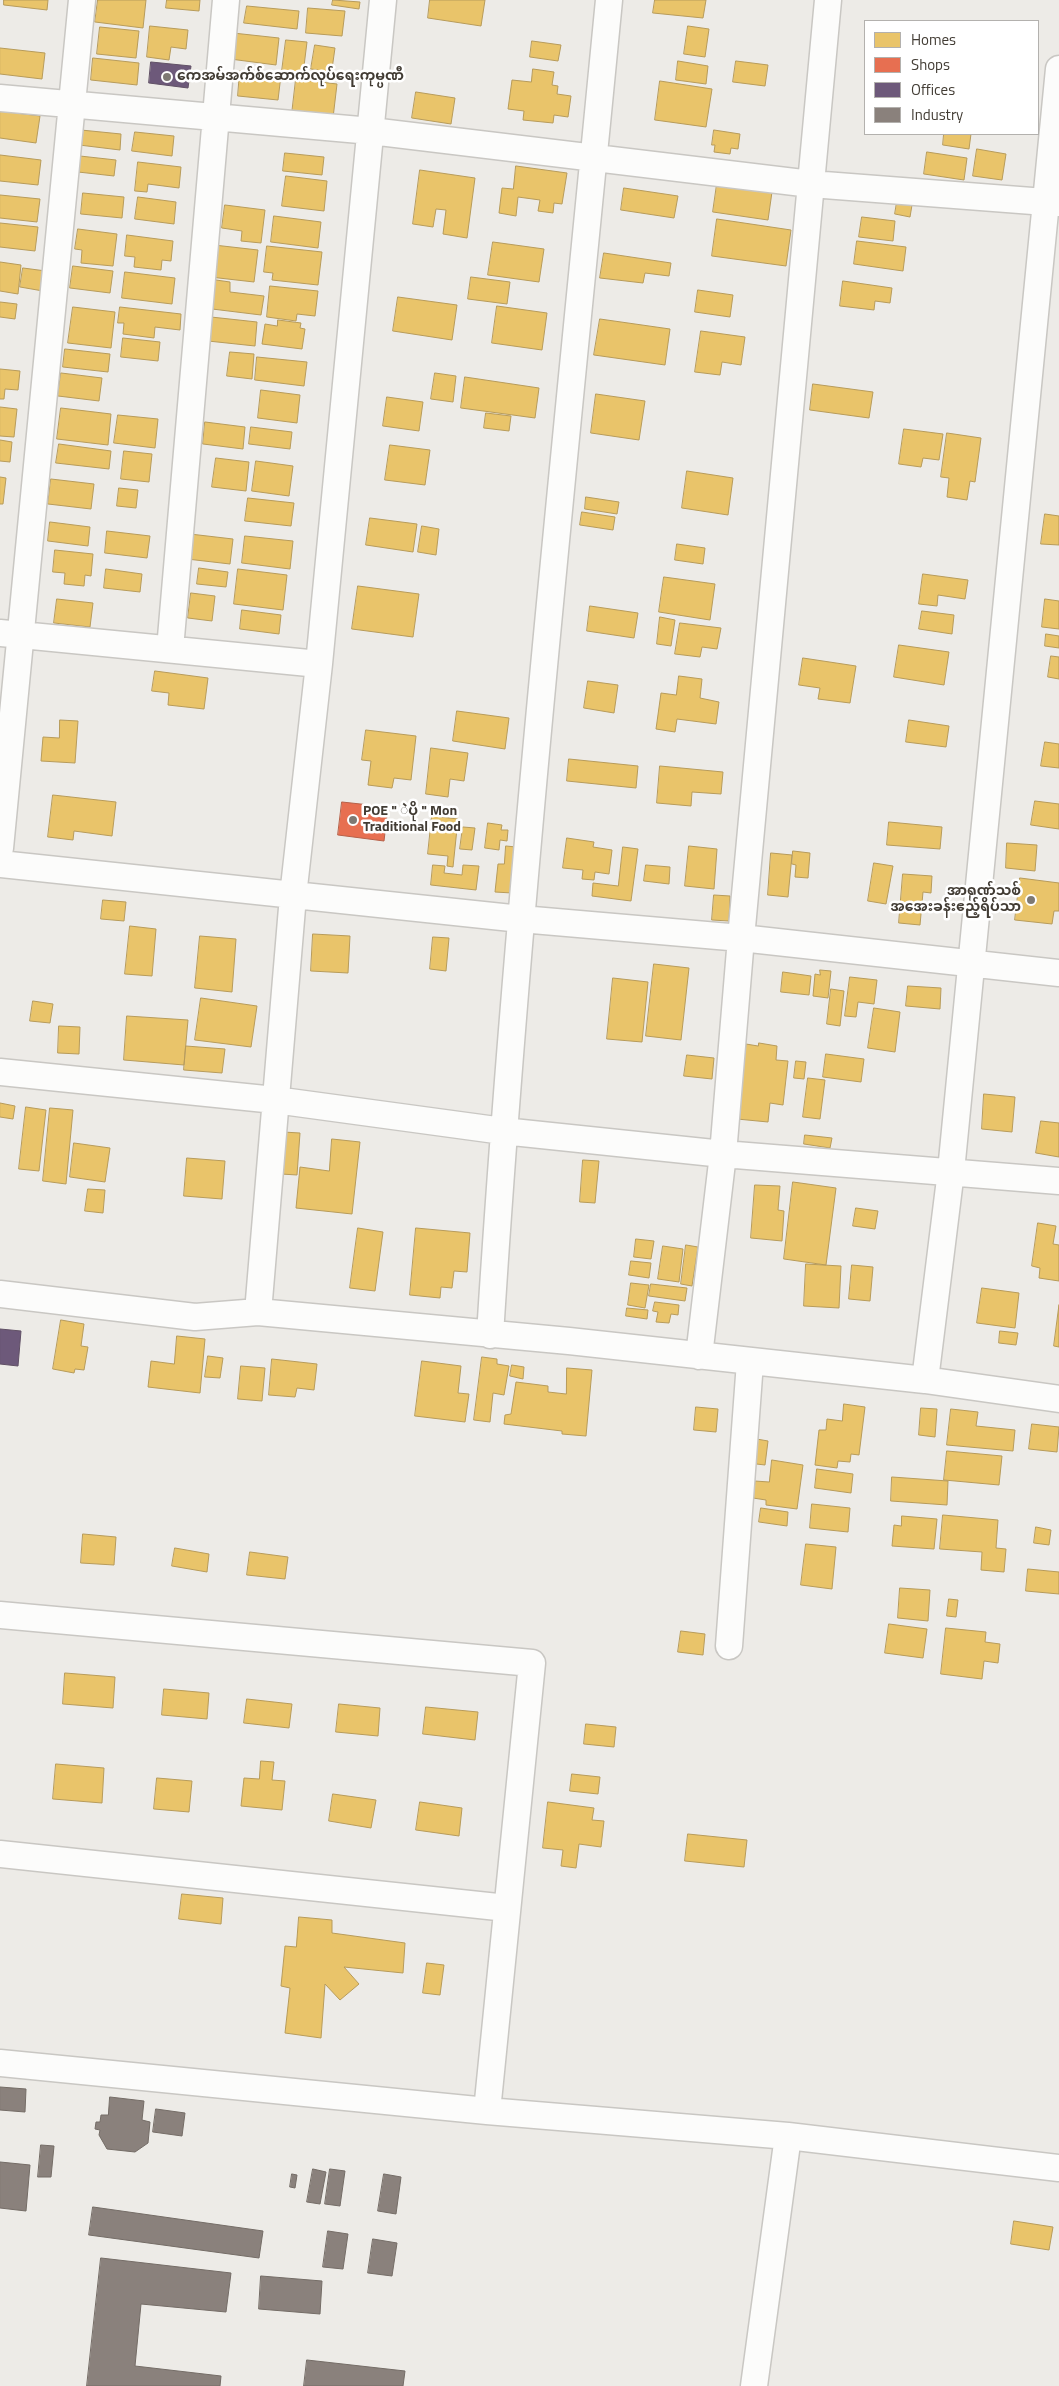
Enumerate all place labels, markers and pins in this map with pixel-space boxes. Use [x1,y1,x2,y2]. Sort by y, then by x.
place label: ကေအမ်အက်စ်ဆောက်လုပ်ရေးကုမ္ပဏီ [177,69,404,85]
marker: ကေအမ်အက်စ်ဆောက်လုပ်ရေးကုမ္ပဏီ [161,71,173,83]
place label: POE " ဲပို " Mon Traditional Food [363,804,461,836]
marker: POE " ဲပို " Mon Traditional Food [347,814,359,826]
place label: အာရုဏ်သစ် အအေးခန်းဧည့်ရိပ်သာ [891,884,1021,916]
marker: အာရုဏ်သစ် အအေးခန်းဧည့်ရိပ်သာ [1025,894,1037,906]

